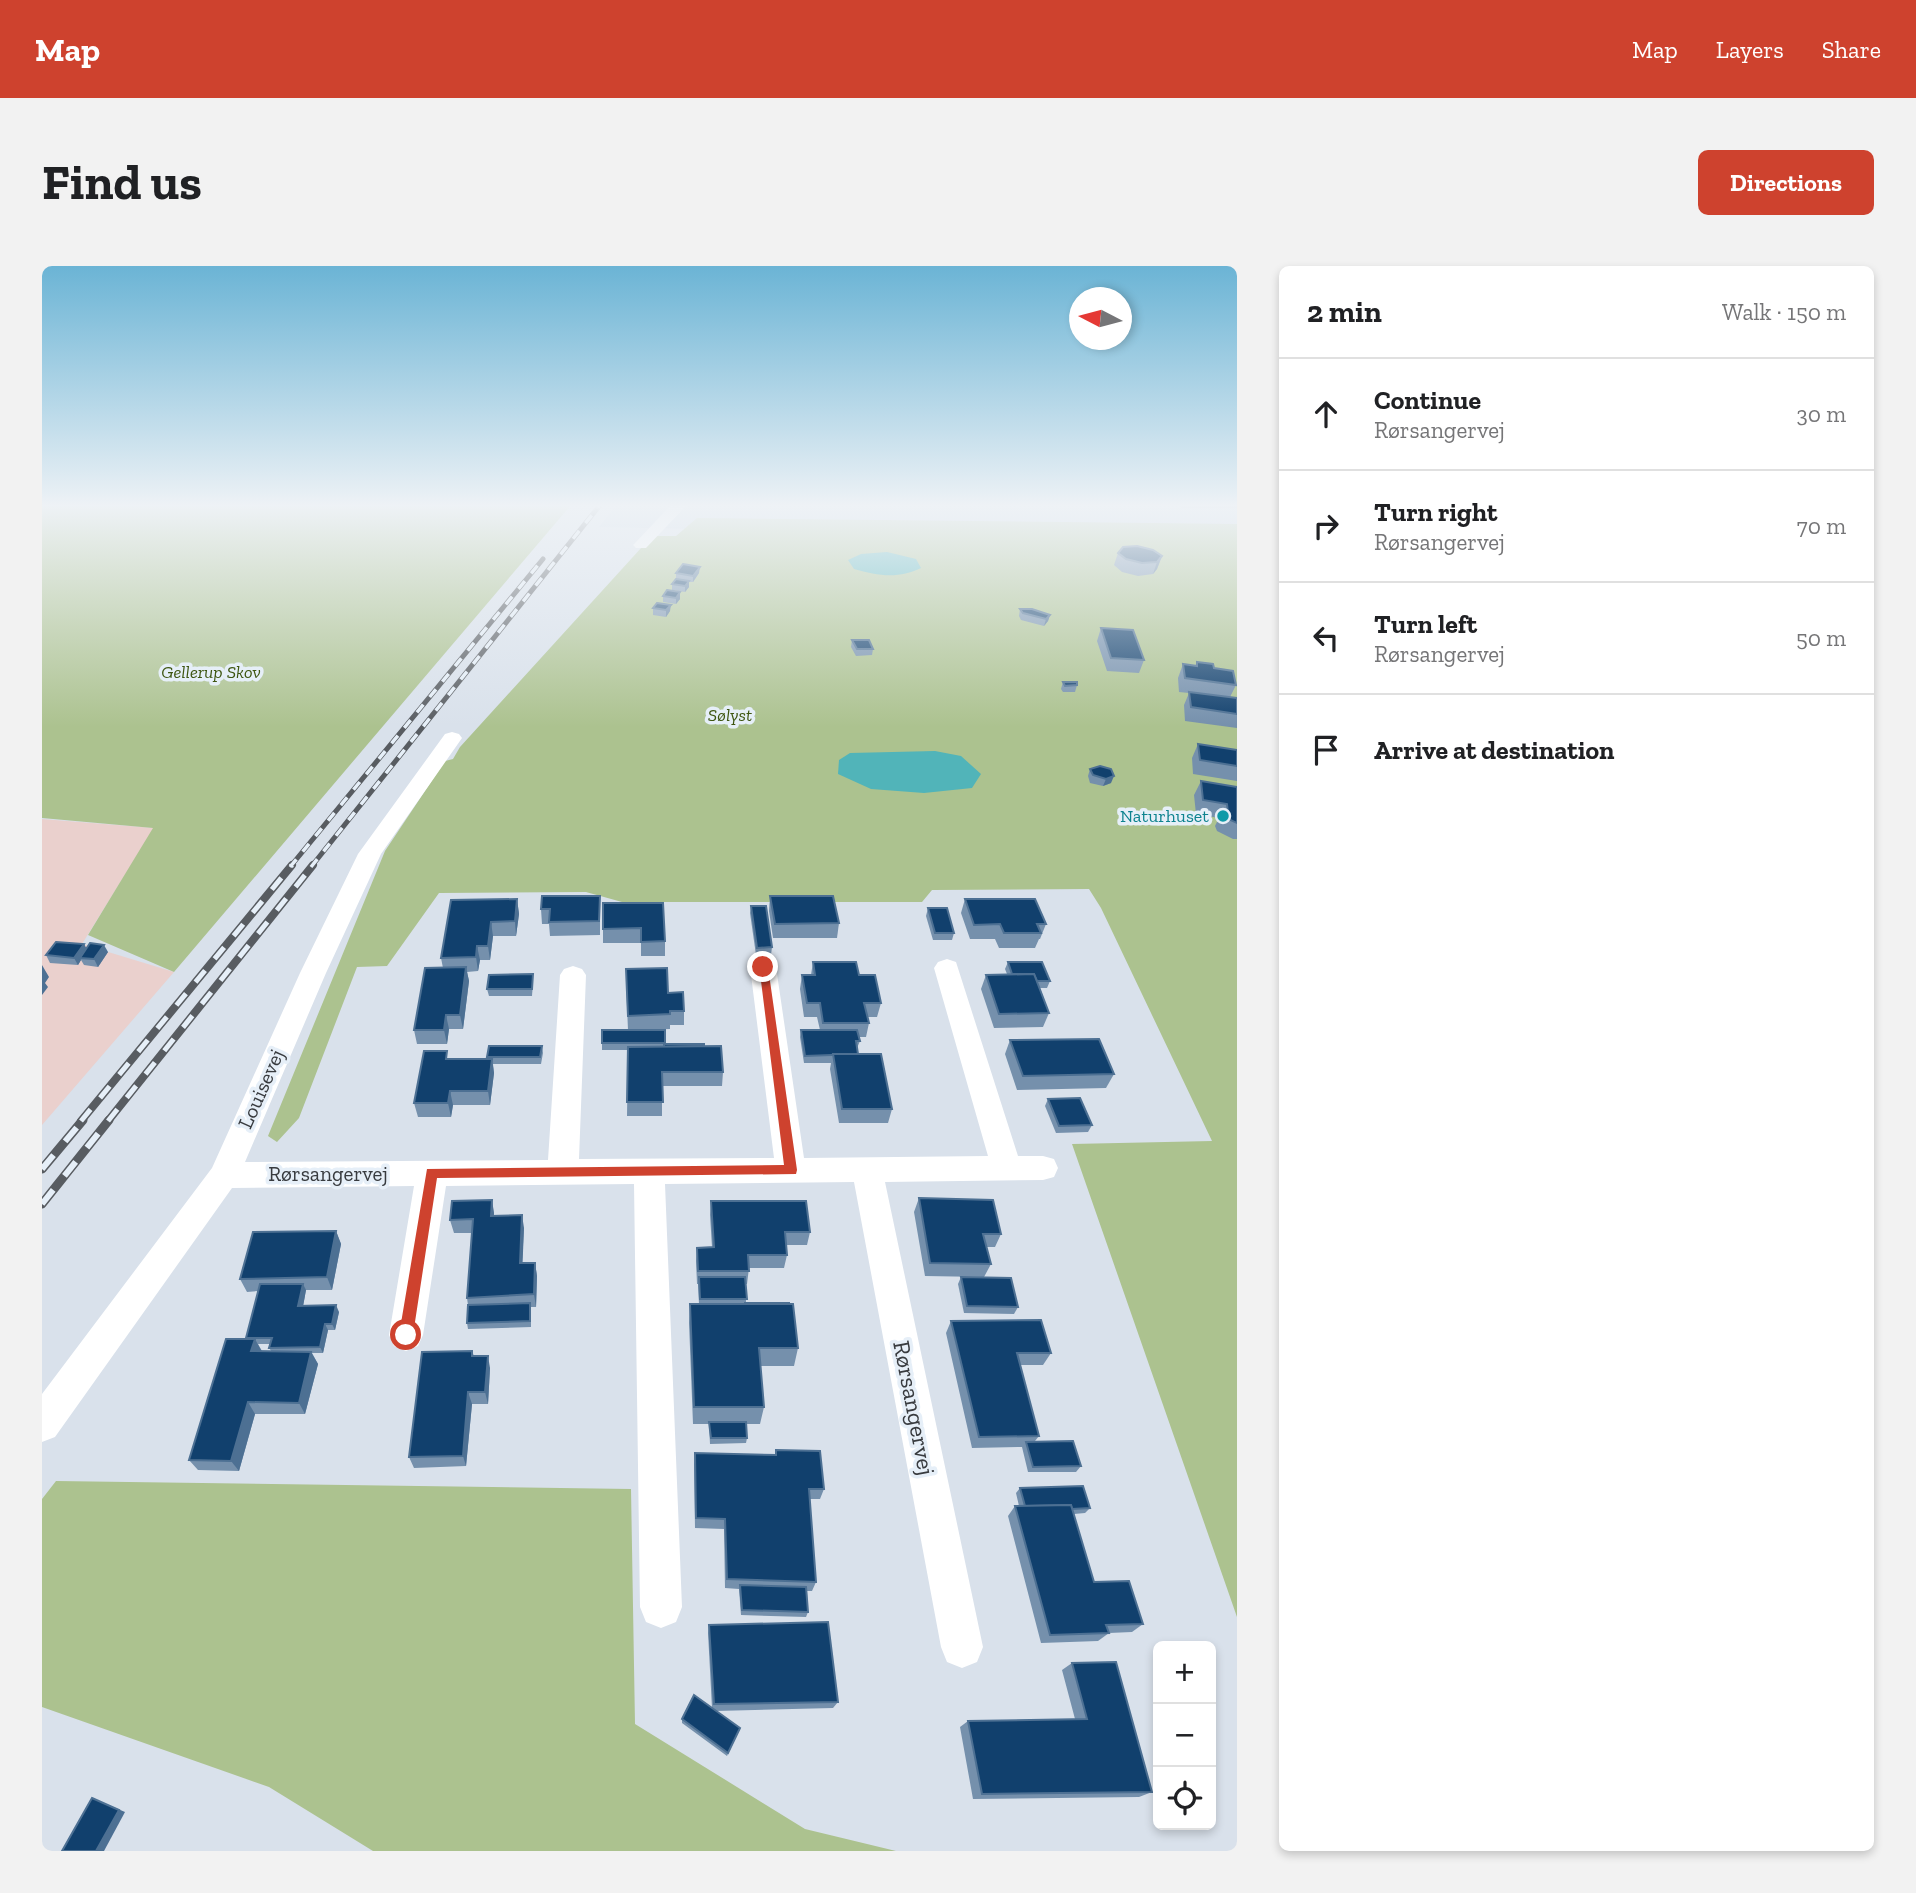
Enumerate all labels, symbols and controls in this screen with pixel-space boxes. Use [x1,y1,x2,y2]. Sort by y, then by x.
text: Map [35,30,100,69]
text: Map [1632,35,1678,64]
text: Layers [1716,35,1784,64]
text: Share [1822,35,1881,64]
button: Directions [1698,150,1874,215]
text: Find us [42,153,202,212]
north arrow [1069,287,1132,350]
text: 2 min [1307,294,1382,330]
text: Walk · 150 m [1722,298,1846,326]
text: Continue [1374,384,1481,416]
icon: ahead [1307,395,1345,433]
text: 30 m [1796,400,1846,428]
text: Rørsangervej [1374,416,1505,444]
text: Turn right [1374,496,1497,528]
icon: right [1307,507,1345,545]
text: 70 m [1797,512,1846,540]
text: Rørsangervej [1374,528,1505,556]
text: Turn left [1374,608,1477,640]
icon: left [1307,619,1345,657]
text: 50 m [1796,624,1846,652]
text: Rørsangervej [1374,640,1505,668]
park label: Gellerup Skov [161,661,261,683]
park label: Sølyst [708,704,752,726]
icon: arrive [1307,731,1345,769]
text: Arrive at destination [1374,734,1614,766]
place label: Naturhuset [1120,805,1209,827]
marker: Naturhuset [1215,808,1231,824]
route end [747,951,778,982]
street label: Louisevej [232,1045,290,1133]
street label: Rørsangervej [268,1161,388,1187]
route start [390,1319,421,1350]
street label: Rørsangervej [887,1338,942,1478]
map controls [1153,1641,1216,1830]
button: + [1153,1641,1216,1704]
button: − [1153,1704,1216,1767]
button: locate [1153,1767,1216,1830]

